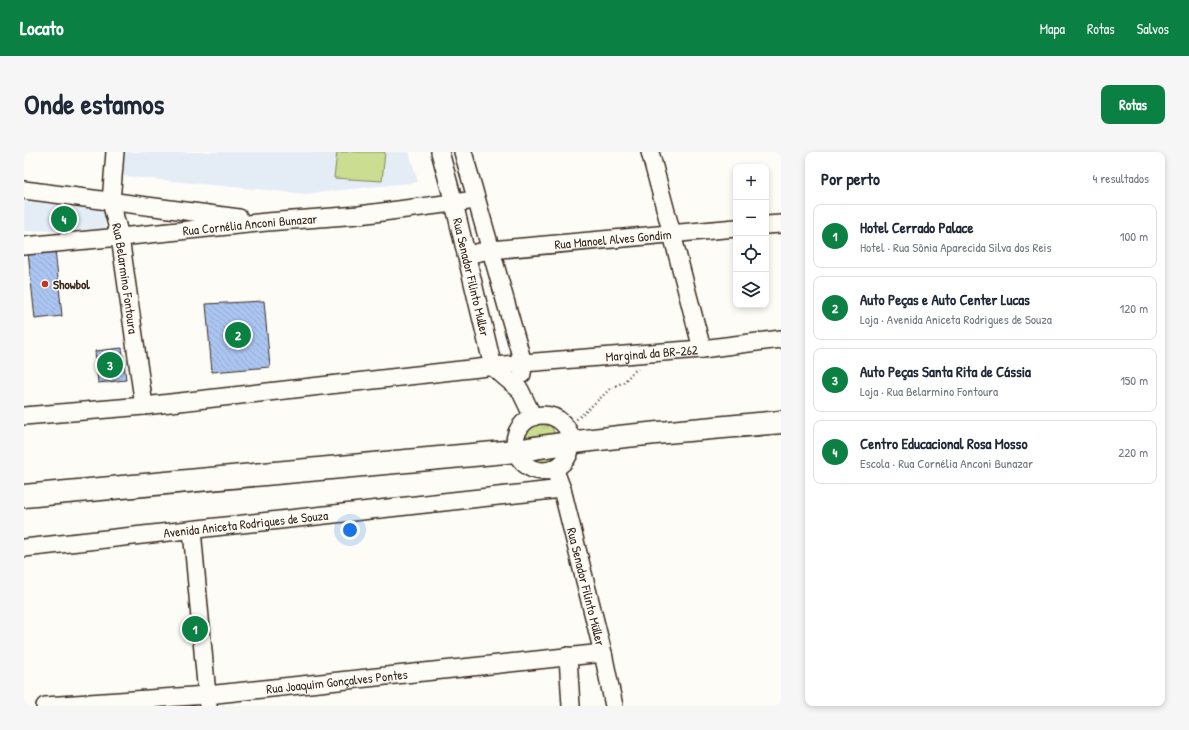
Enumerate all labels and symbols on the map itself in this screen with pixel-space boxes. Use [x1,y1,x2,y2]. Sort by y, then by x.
pin: 4 [51,204,77,234]
street label: Rua Cornélia Anconi Bunazar [182,209,318,240]
street label: Rua Senador Filinto Muller [449,216,494,338]
street label: Rua Belarmino Fontoura [108,221,143,335]
street label: Rua Manoel Alves Gondim [554,225,672,253]
place label: Showbol [53,275,90,293]
marker: Showbol [40,279,50,289]
pin: 2 [225,320,251,350]
street label: Marginal da BR-262 [605,340,699,365]
pin: 3 [97,350,123,380]
street label: Avenida Aniceta Rodrigues de Souza [162,506,329,542]
your location [340,520,360,540]
street label: Rua Senador Filinto Müller [563,526,610,648]
pin: 1 [182,614,208,644]
street label: Rua Joaquim Gonçalves Pontes [265,665,408,698]

